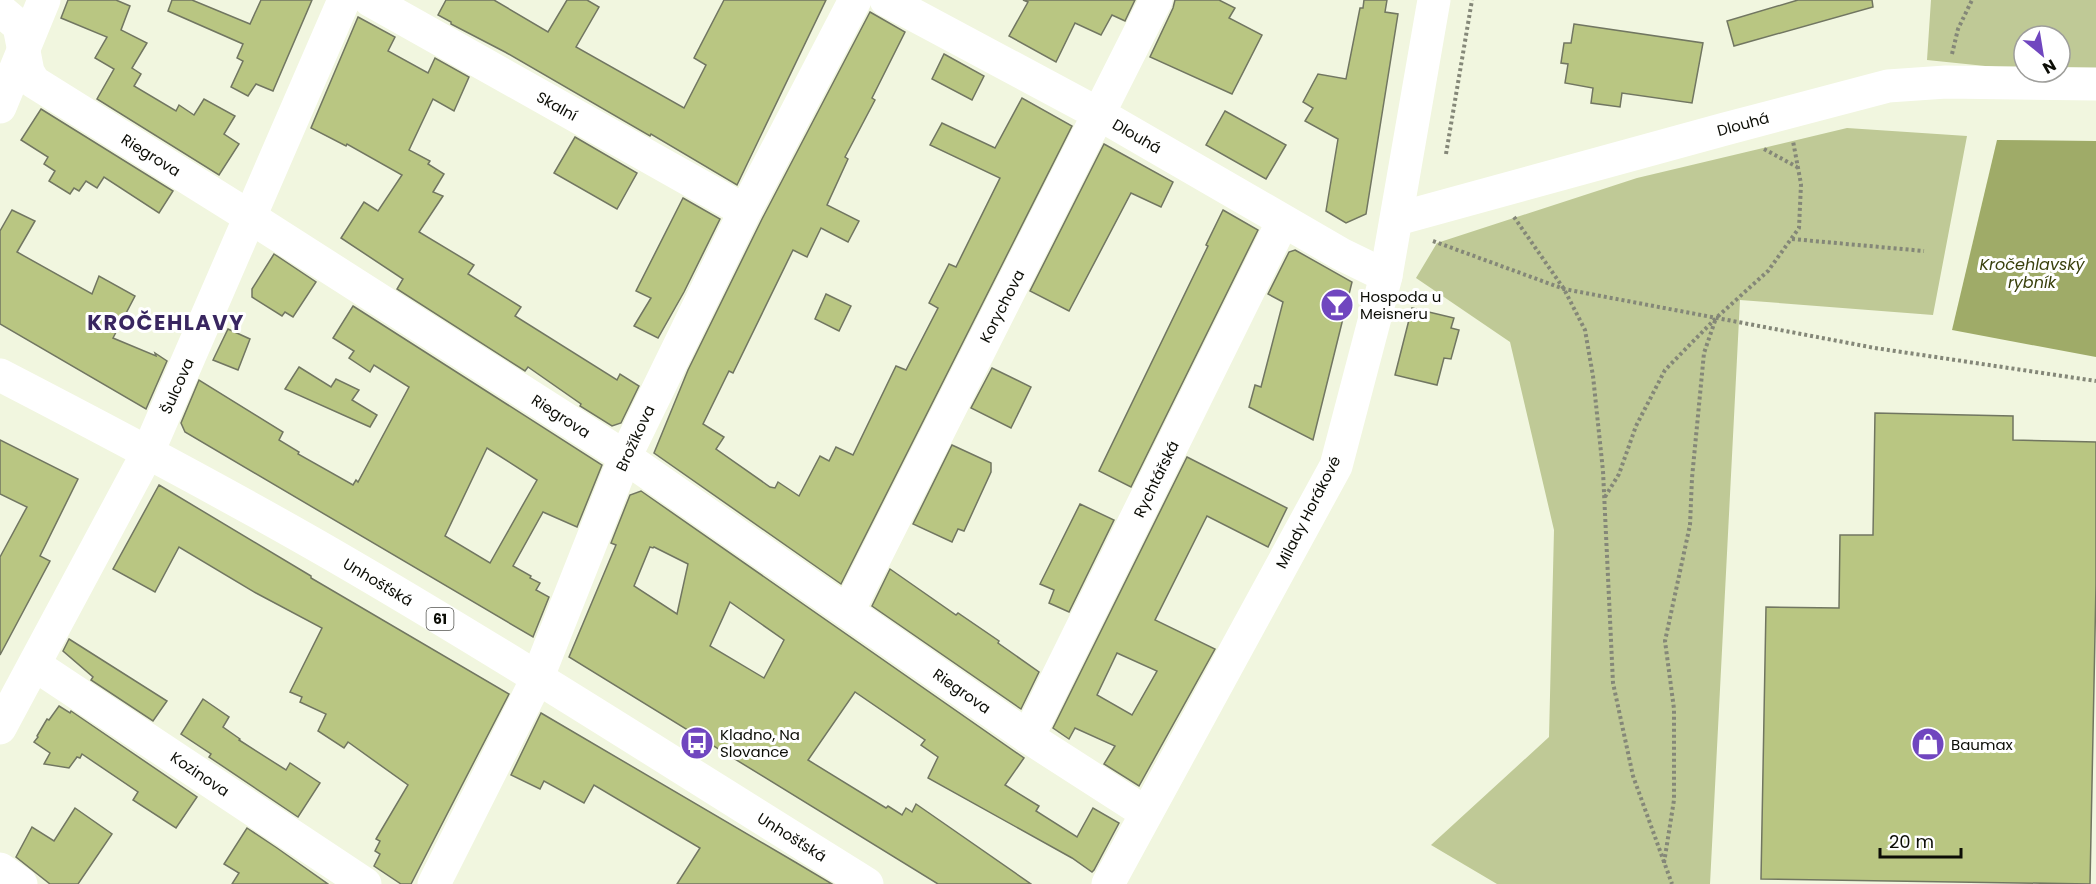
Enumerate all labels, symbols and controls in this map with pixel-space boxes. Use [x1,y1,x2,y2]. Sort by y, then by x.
north arrow [2012,24,2072,84]
text: N [2038,54,2060,80]
street label: Skalní [533,86,581,126]
street label: Dlouhá [1715,107,1771,141]
street label: Dlouhá [1109,114,1165,158]
street label: Riegrova [117,129,185,181]
water label: Kročehlavský rybník [1980,253,2085,294]
street label: Korychova [975,266,1029,346]
place label: Hospoda u Meisneru [1360,286,1441,324]
bar icon: Hospoda u Meisneru [1319,287,1355,323]
district label: KROČEHLAVY [87,308,245,337]
street label: Šulcova [155,355,199,417]
street label: Riegrova [528,389,594,443]
street label: Brožíkova [611,401,659,475]
street label: Rychtářská [1128,437,1184,521]
street label: Milady Horákové [1271,452,1345,572]
street label: Unhošťská [339,553,417,611]
road number: 61 [426,608,454,630]
street label: Riegrova [929,663,995,719]
place label: Kladno, Na Slovance [720,724,800,762]
bus stop icon: Kladno, Na Slovance [679,725,715,761]
shop icon: Baumax [1910,726,1946,762]
place label: Baumax [1951,734,2013,755]
street label: Kozinova [166,747,234,801]
street label: Unhošťská [753,807,831,867]
scale bar [1880,821,1961,859]
text: 20 m [1889,829,1934,854]

